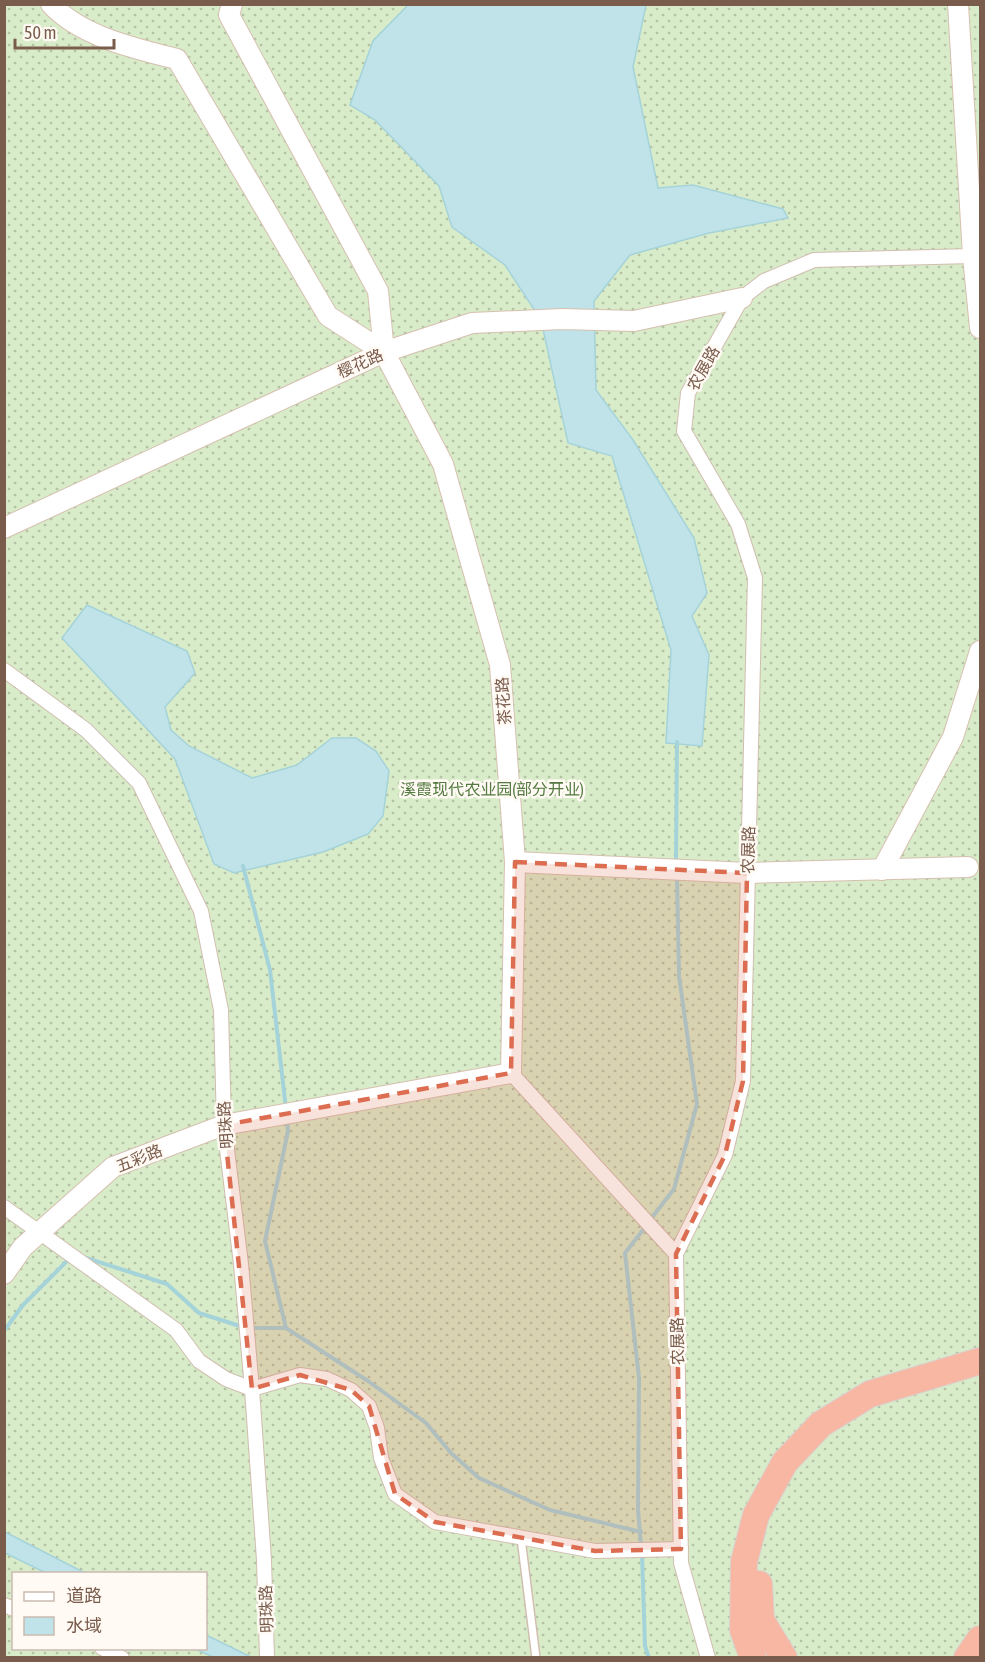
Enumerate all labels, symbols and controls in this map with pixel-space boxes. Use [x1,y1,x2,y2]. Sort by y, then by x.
scale bar [15,12,114,50]
text: 50 m [24,22,56,43]
street label: 农展路 [683,343,723,393]
street label: 樱花路 [334,345,386,381]
street label: 茶花路 [492,676,514,726]
park label: 溪霞现代农业园(部分开业) [400,780,584,799]
street label: 农展路 [739,826,757,874]
street label: 明珠路 [214,1100,236,1150]
street label: 五彩路 [113,1141,165,1175]
street label: 农展路 [668,1317,686,1365]
legend [12,1572,207,1650]
text: 道路 [66,1585,102,1606]
street label: 明珠路 [256,1585,276,1633]
text: 水域 [66,1615,102,1636]

